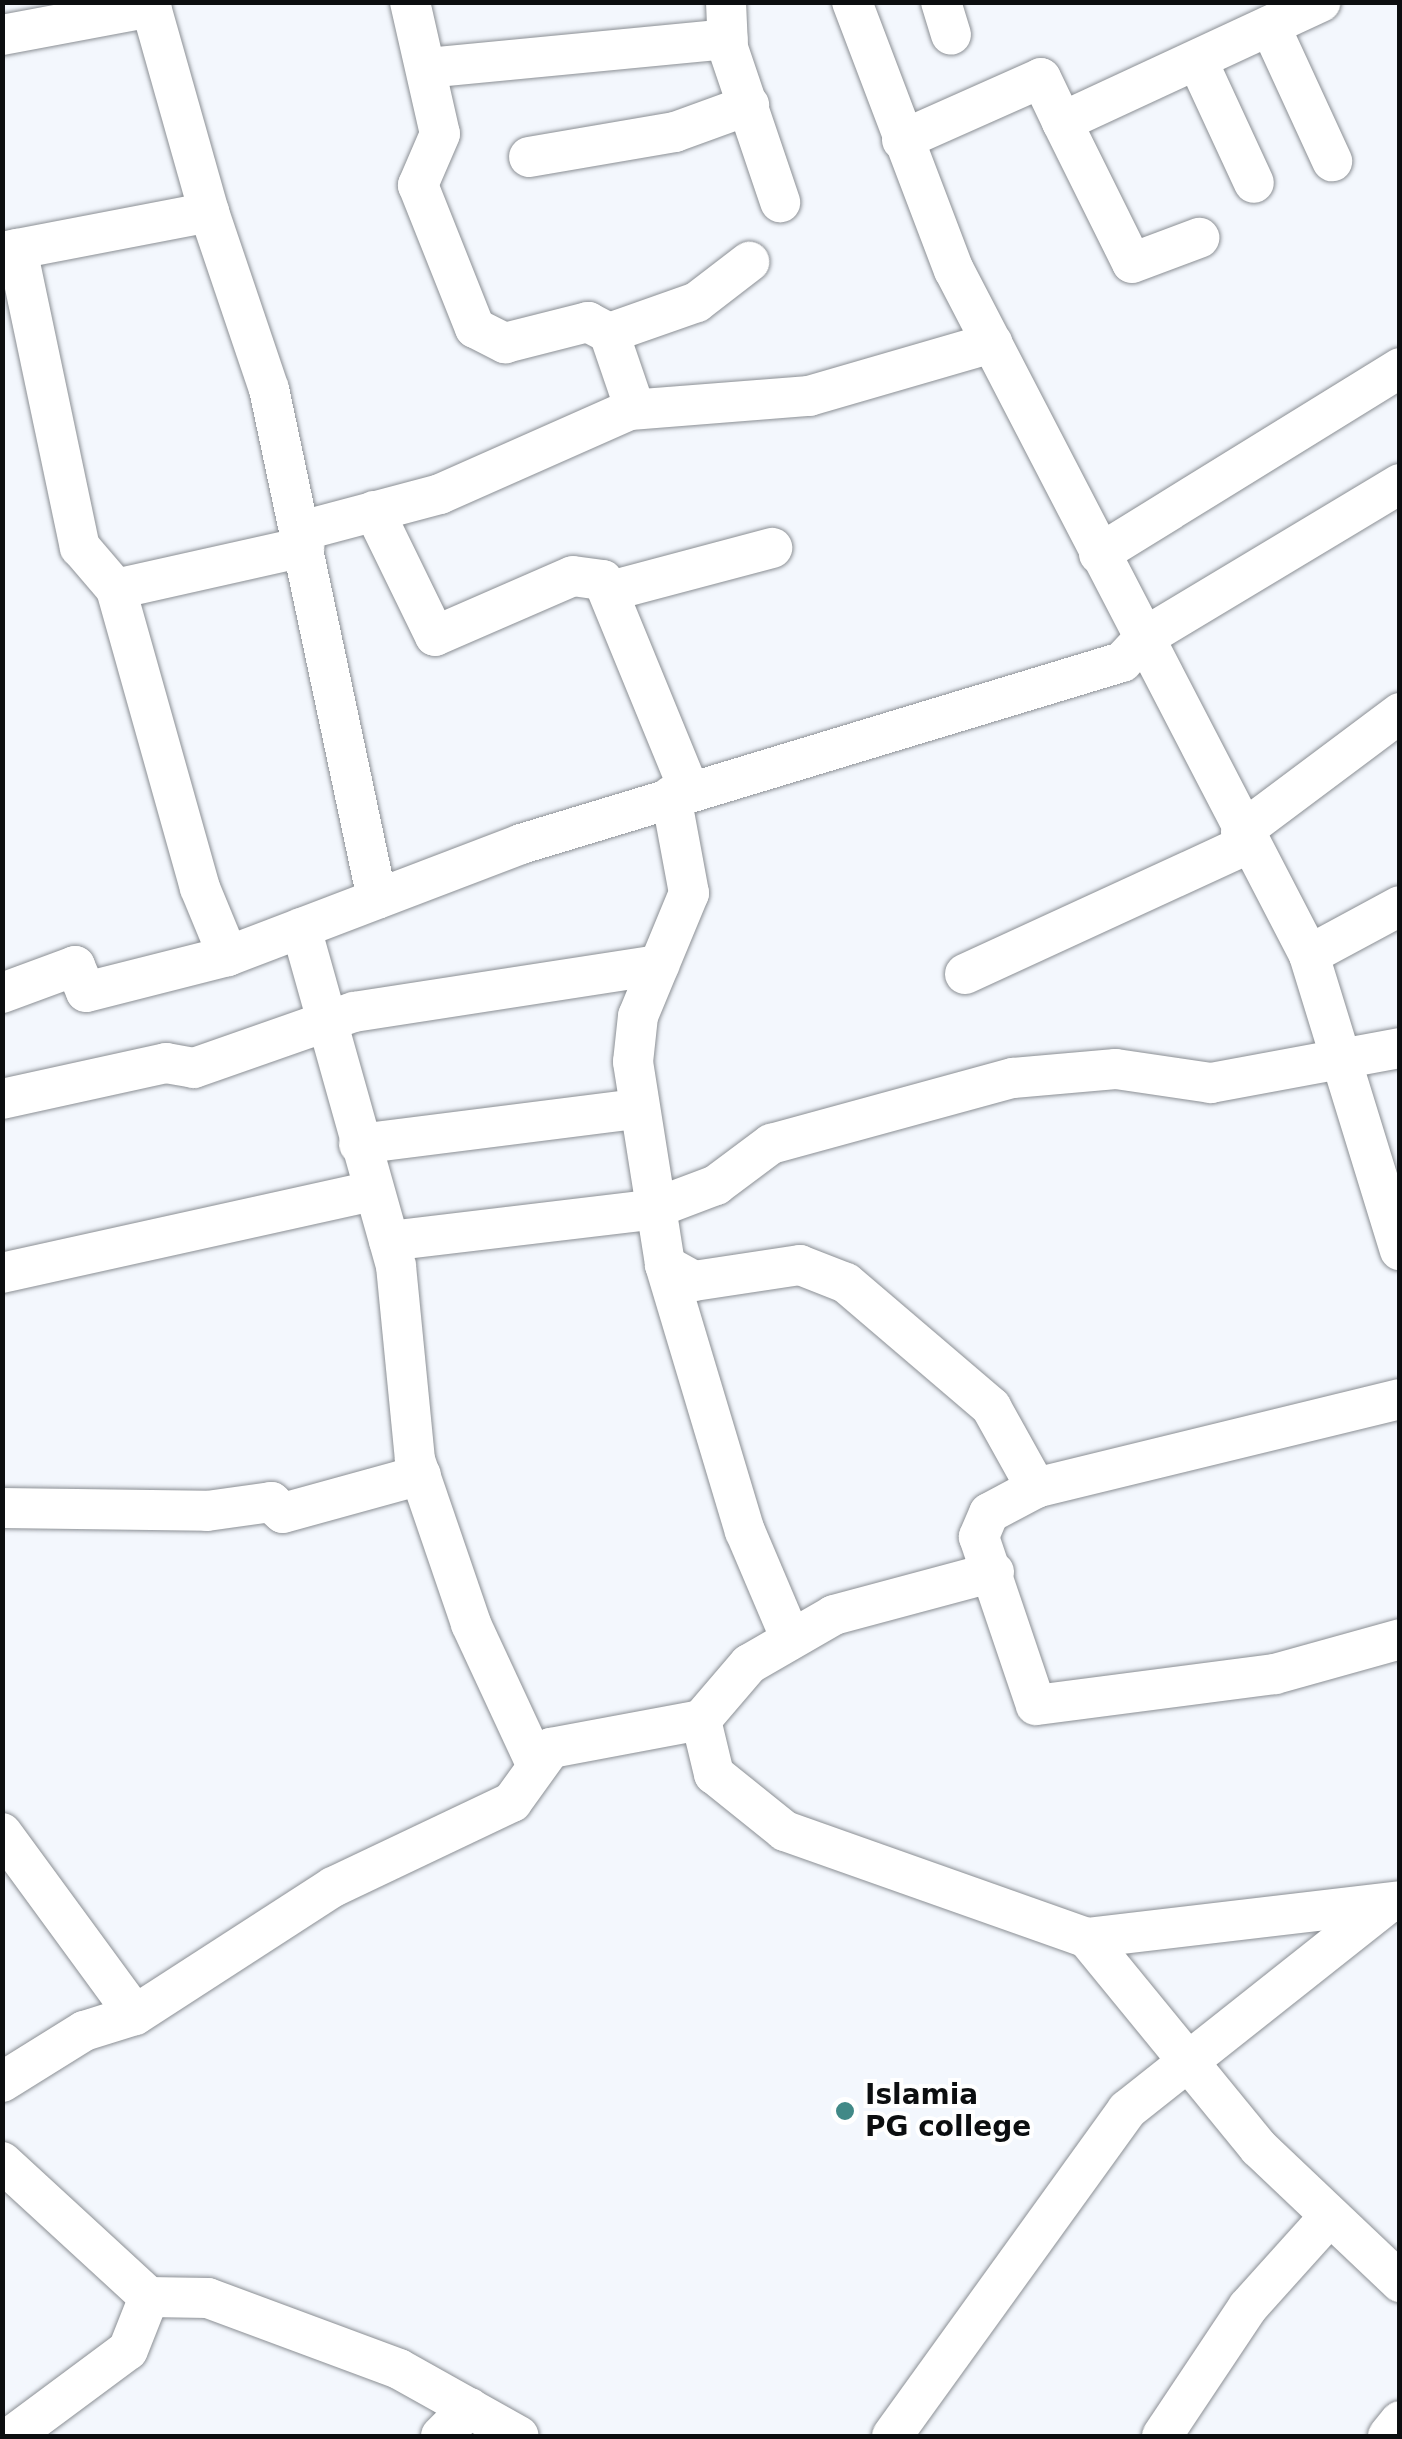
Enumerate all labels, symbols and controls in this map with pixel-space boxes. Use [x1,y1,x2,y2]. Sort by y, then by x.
place label: Islamia PG college [865,2078,1031,2144]
marker: Islamia PG college [834,2100,856,2122]

